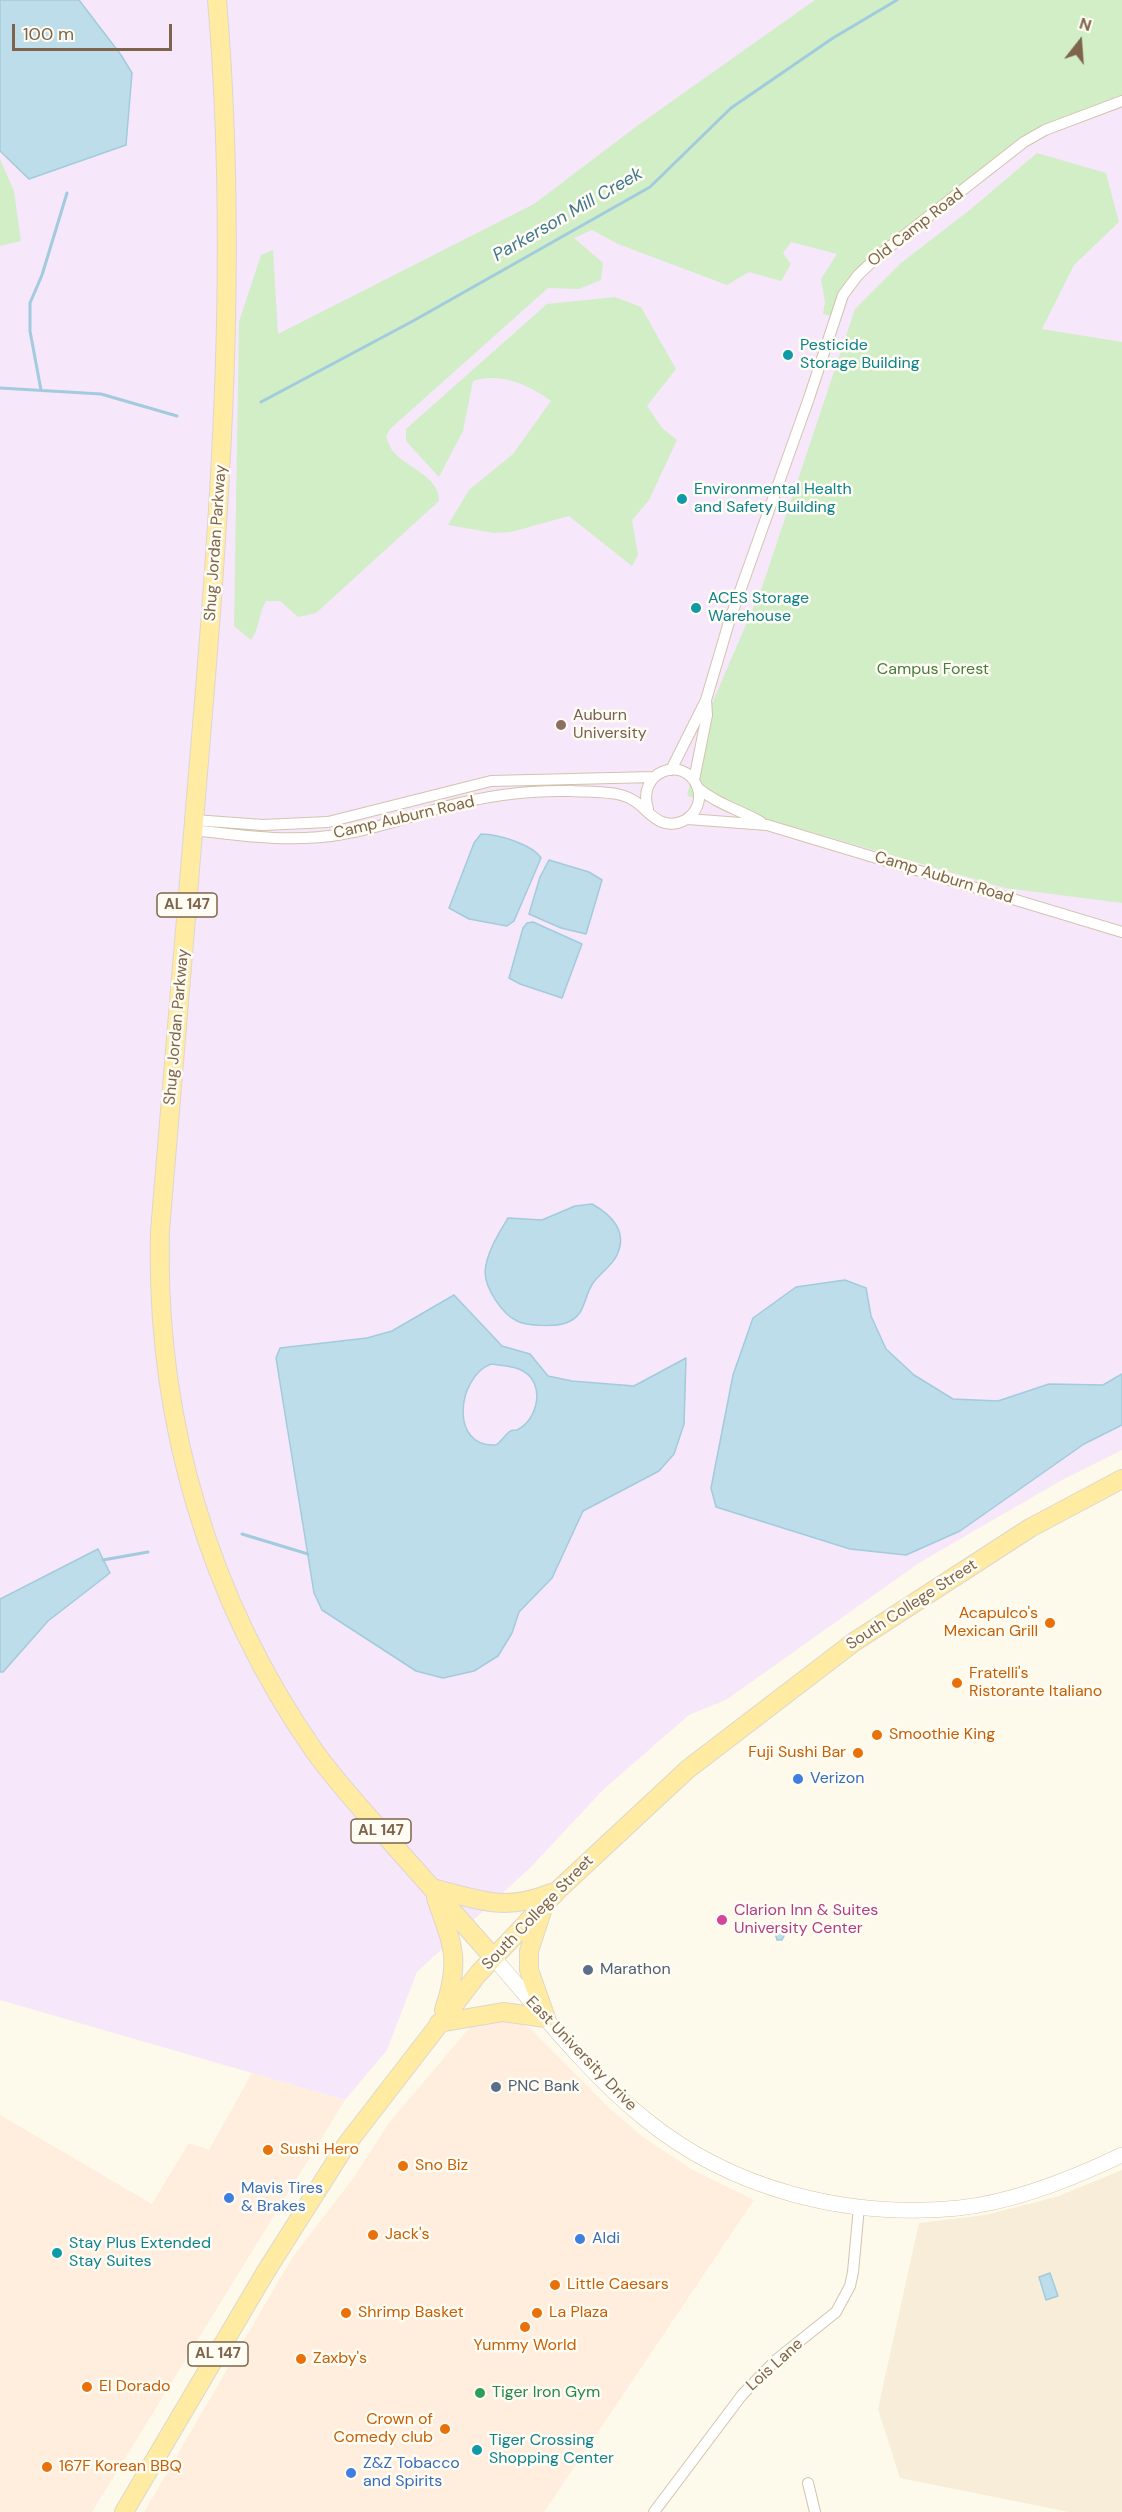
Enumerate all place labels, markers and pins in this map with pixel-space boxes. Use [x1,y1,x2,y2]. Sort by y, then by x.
place label: Pesticide Storage Building [800,336,920,374]
marker: Pesticide Storage Building [781,348,795,362]
place label: Environmental Health and Safety Building [694,480,852,518]
marker: Environmental Health and Safety Building [675,492,689,506]
place label: ACES Storage Warehouse [708,589,809,627]
marker: ACES Storage Warehouse [689,601,703,615]
place label: Auburn University [573,706,647,744]
marker: Auburn University [554,718,568,732]
place label: Acapulco's Mexican Grill [944,1604,1038,1642]
marker: Acapulco's Mexican Grill [1043,1616,1057,1630]
place label: Fratelli's Ristorante Italiano [969,1664,1102,1702]
marker: Fratelli's Ristorante Italiano [950,1676,964,1690]
place label: Smoothie King [889,1725,995,1745]
marker: Smoothie King [870,1728,884,1742]
place label: Fuji Sushi Bar [748,1743,846,1763]
marker: Fuji Sushi Bar [851,1746,865,1760]
place label: Verizon [810,1769,865,1789]
marker: Verizon [791,1772,805,1786]
place label: Clarion Inn & Suites University Center [734,1901,878,1939]
marker: Clarion Inn & Suites University Center [715,1913,729,1927]
place label: Marathon [600,1960,671,1980]
marker: Marathon [581,1963,595,1977]
place label: PNC Bank [508,2077,580,2097]
marker: PNC Bank [489,2080,503,2094]
place label: Sushi Hero [280,2140,359,2160]
marker: Sushi Hero [261,2143,275,2157]
place label: Sno Biz [415,2156,468,2176]
marker: Sno Biz [396,2159,410,2173]
place label: Mavis Tires & Brakes [241,2179,323,2217]
marker: Mavis Tires & Brakes [222,2191,236,2205]
place label: Jack's [385,2225,430,2245]
marker: Jack's [366,2228,380,2242]
place label: Aldi [592,2229,620,2249]
marker: Aldi [573,2232,587,2246]
place label: Stay Plus Extended Stay Suites [69,2234,211,2272]
marker: Stay Plus Extended Stay Suites [50,2246,64,2260]
place label: Little Caesars [567,2275,669,2295]
marker: Little Caesars [548,2278,562,2292]
place label: Shrimp Basket [358,2303,464,2323]
place label: La Plaza [549,2303,608,2323]
marker: Shrimp Basket [339,2306,353,2320]
marker: La Plaza [530,2306,544,2320]
marker: Yummy World [518,2320,532,2334]
place label: Yummy World [473,2336,577,2356]
place label: Zaxby's [313,2349,367,2369]
marker: Zaxby's [294,2352,308,2366]
place label: El Dorado [99,2377,171,2397]
marker: El Dorado [80,2380,94,2394]
place label: Tiger Iron Gym [492,2383,600,2403]
marker: Tiger Iron Gym [473,2386,487,2400]
place label: Crown of Comedy club [334,2410,433,2448]
marker: Crown of Comedy club [438,2422,452,2436]
place label: Tiger Crossing Shopping Center [489,2431,614,2469]
marker: Tiger Crossing Shopping Center [470,2443,484,2457]
place label: Z&Z Tobacco and Spirits [363,2454,460,2492]
place label: 167F Korean BBQ [59,2457,182,2477]
marker: 167F Korean BBQ [40,2460,54,2474]
marker: Z&Z Tobacco and Spirits [344,2466,358,2480]

